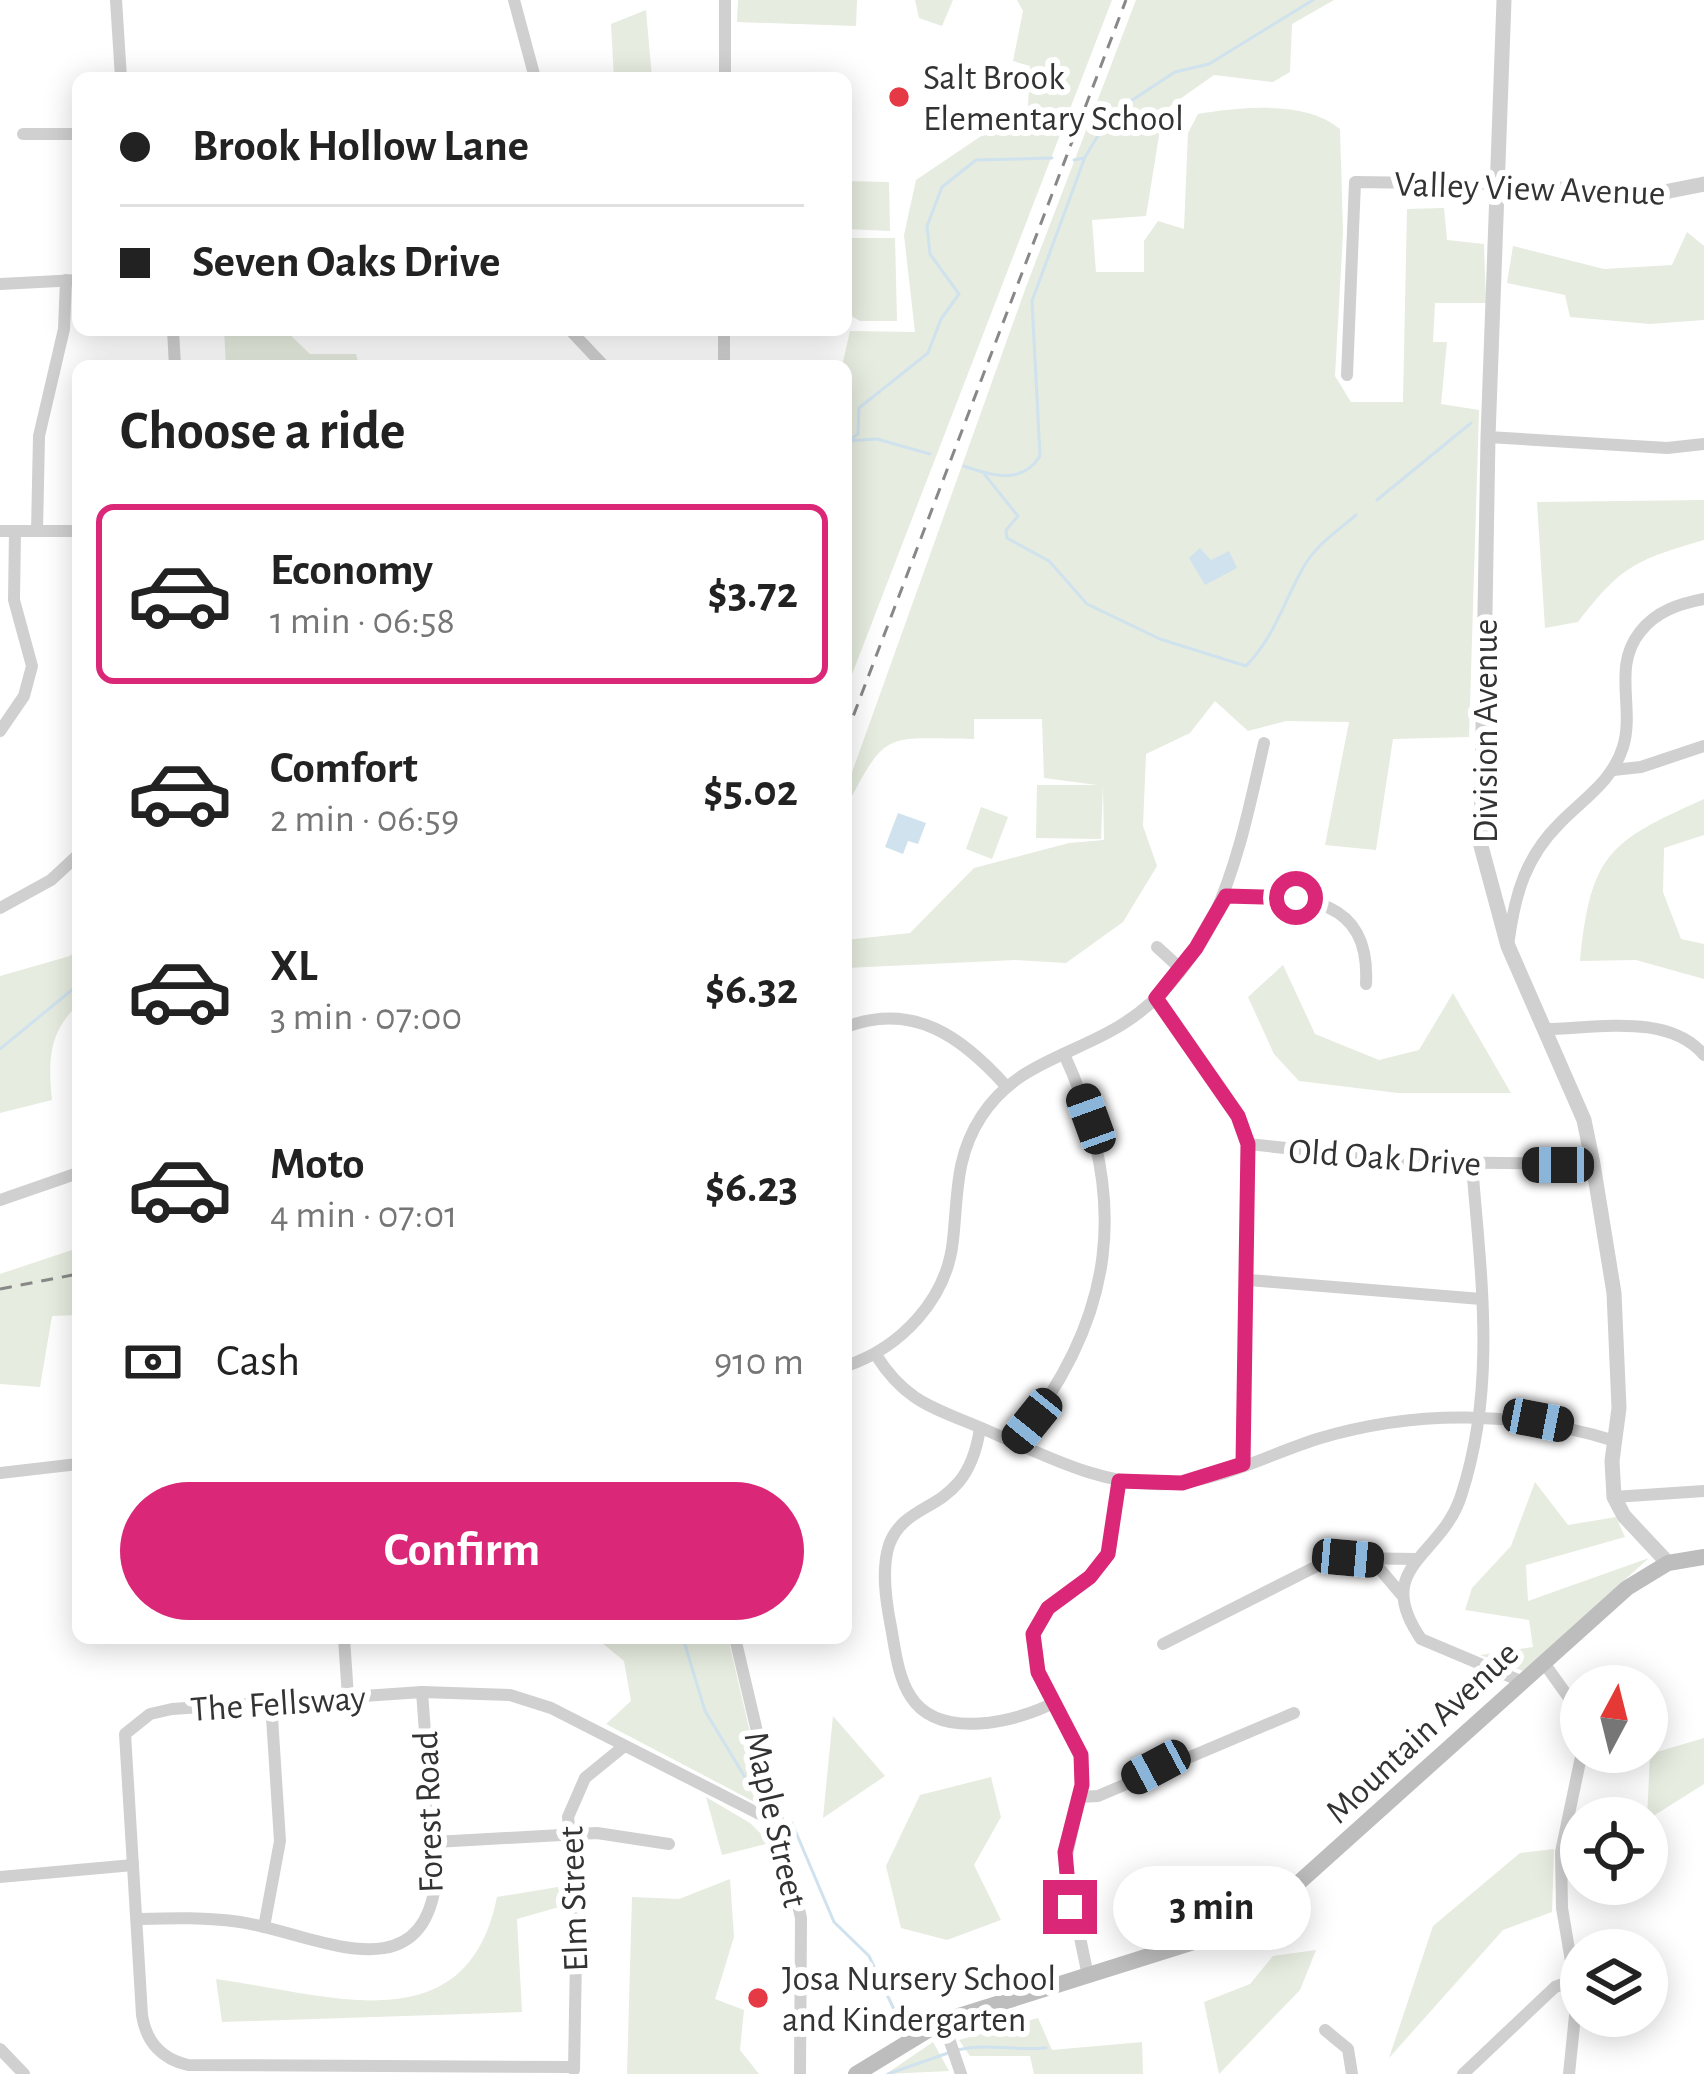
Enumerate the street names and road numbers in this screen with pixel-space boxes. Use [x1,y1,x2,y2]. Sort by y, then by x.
street label: Valley View Avenue [1394,166,1666,212]
street label: Division Avenue [1468,619,1504,843]
street label: Old Oak Drive [1287,1133,1482,1183]
street label: Mountain Avenue [1319,1635,1525,1830]
street label: The Fellsway [189,1680,367,1728]
street label: Maple Street [737,1728,813,1911]
street label: Forest Road [408,1730,450,1894]
street label: Elm Street [553,1825,595,1972]

